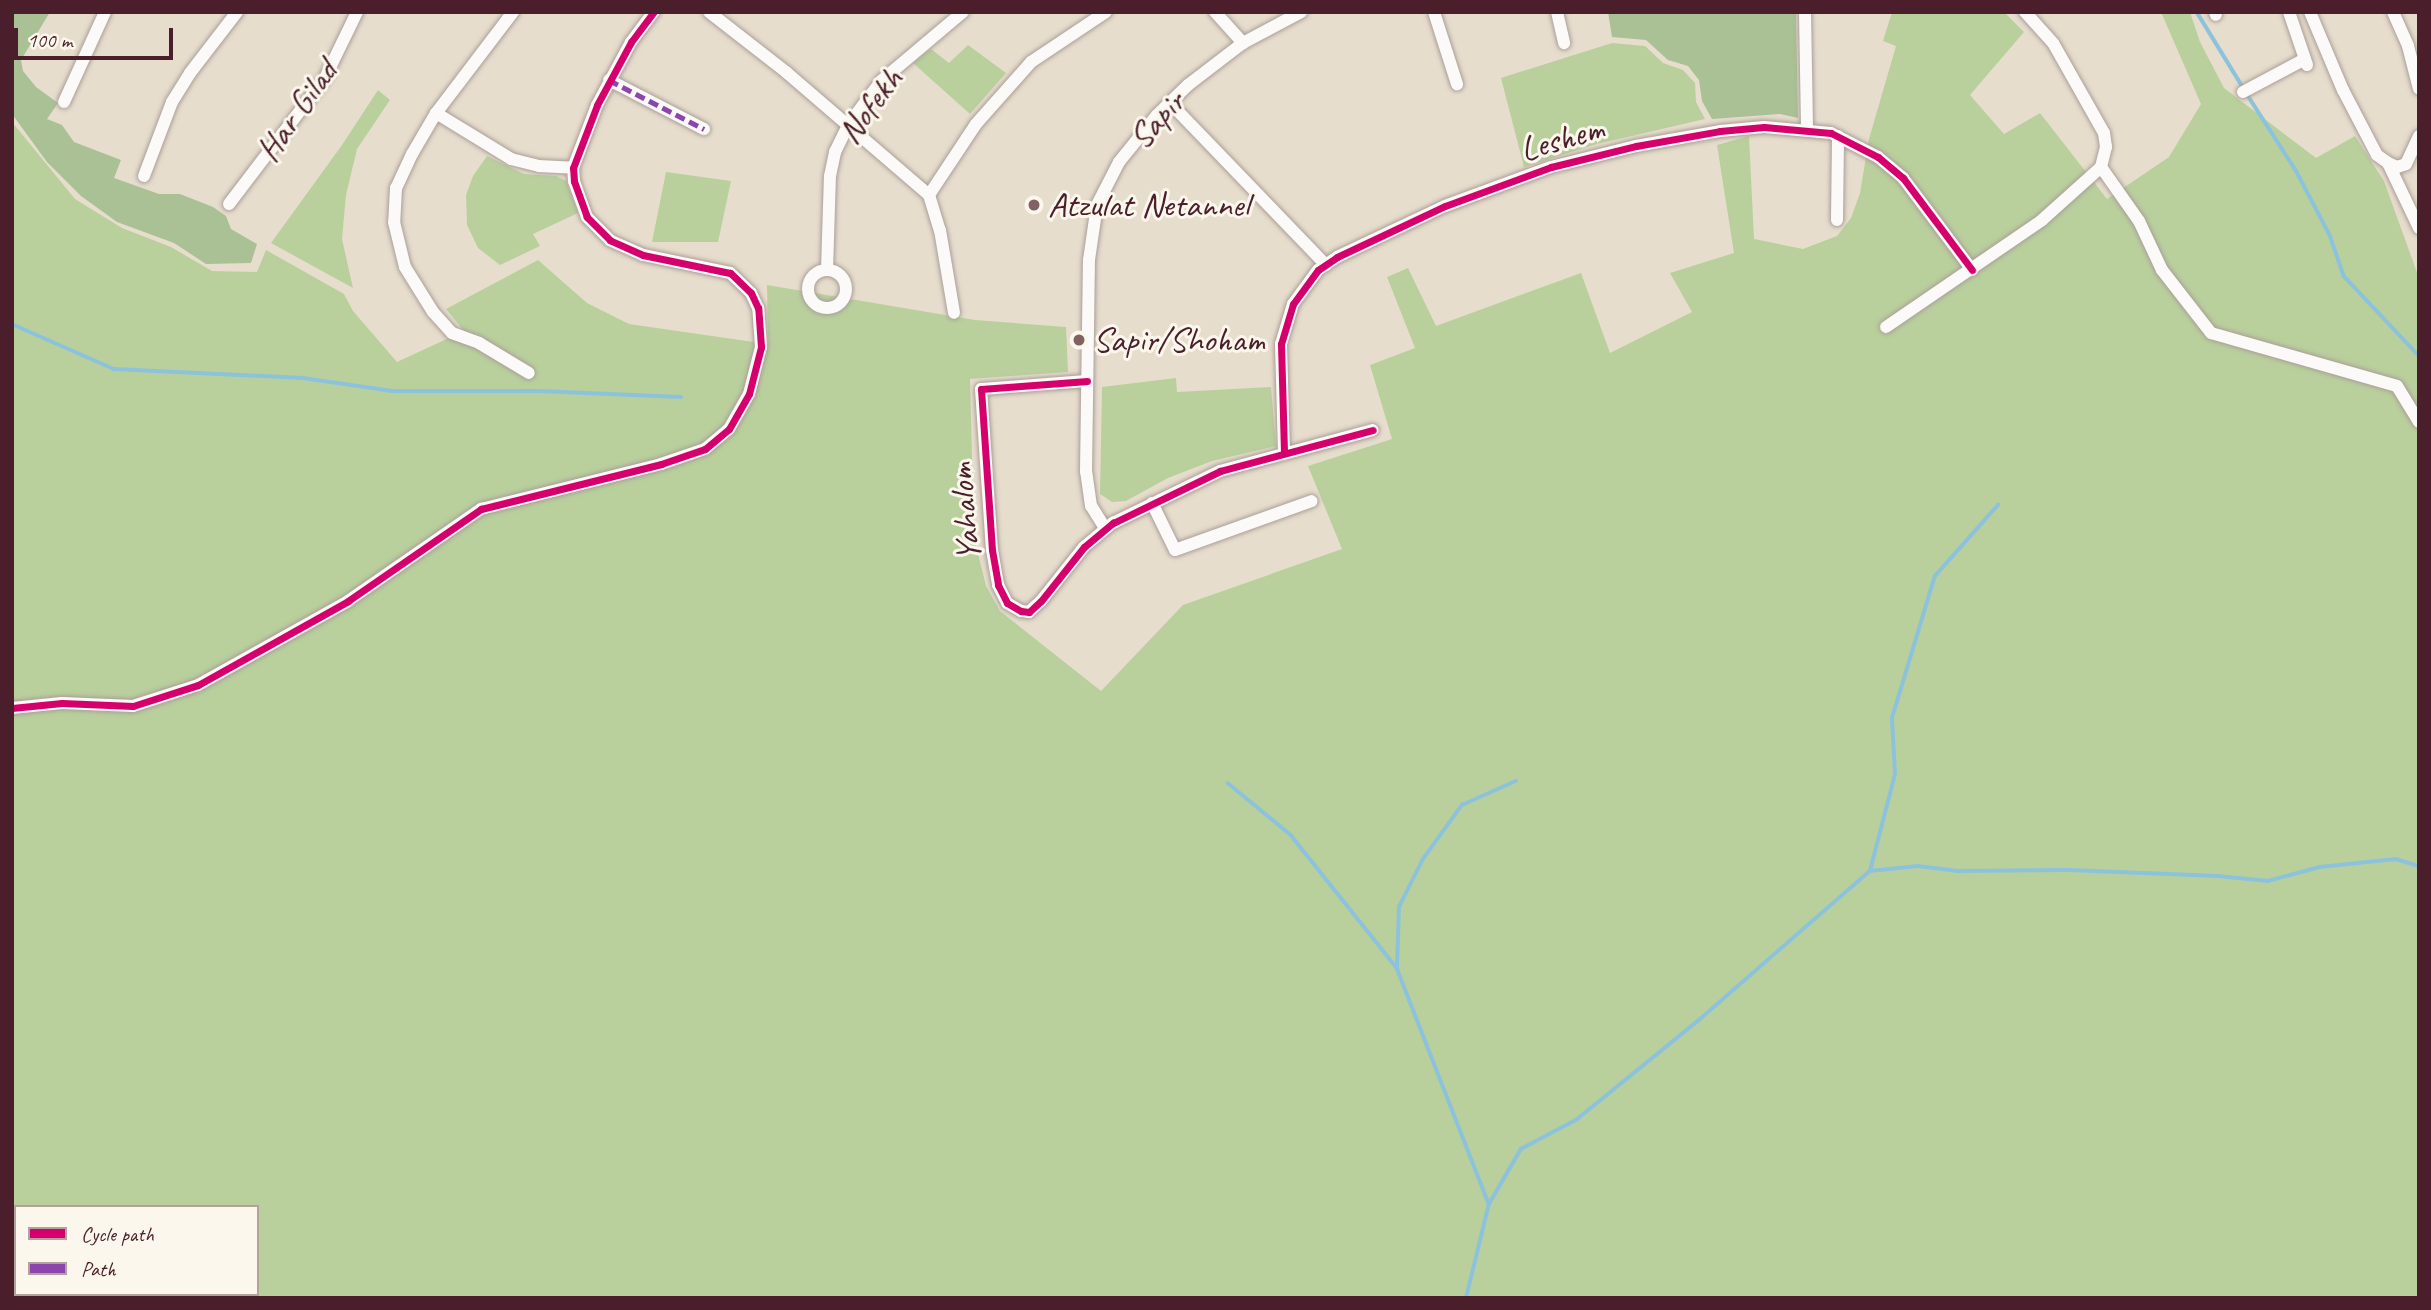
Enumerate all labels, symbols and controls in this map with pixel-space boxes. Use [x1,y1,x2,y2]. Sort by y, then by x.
scale bar [18,14,177,58]
text: 100 m [27,27,72,53]
street label: Har Gilad [247,52,347,170]
street label: Nofekh [828,60,912,152]
street label: Sapir [1120,82,1194,158]
street label: Leshem [1515,107,1609,171]
place label: Atzulat Netannel [1048,184,1248,226]
marker: Atzulat Netannel [1026,197,1042,213]
place label: Sapir/Shoham [1093,319,1265,361]
marker: Sapir/Shoham [1071,332,1087,348]
street label: Yahalom [940,461,990,563]
legend [14,1205,259,1296]
text: Cycle path [81,1221,154,1247]
text: Path [81,1256,116,1282]

